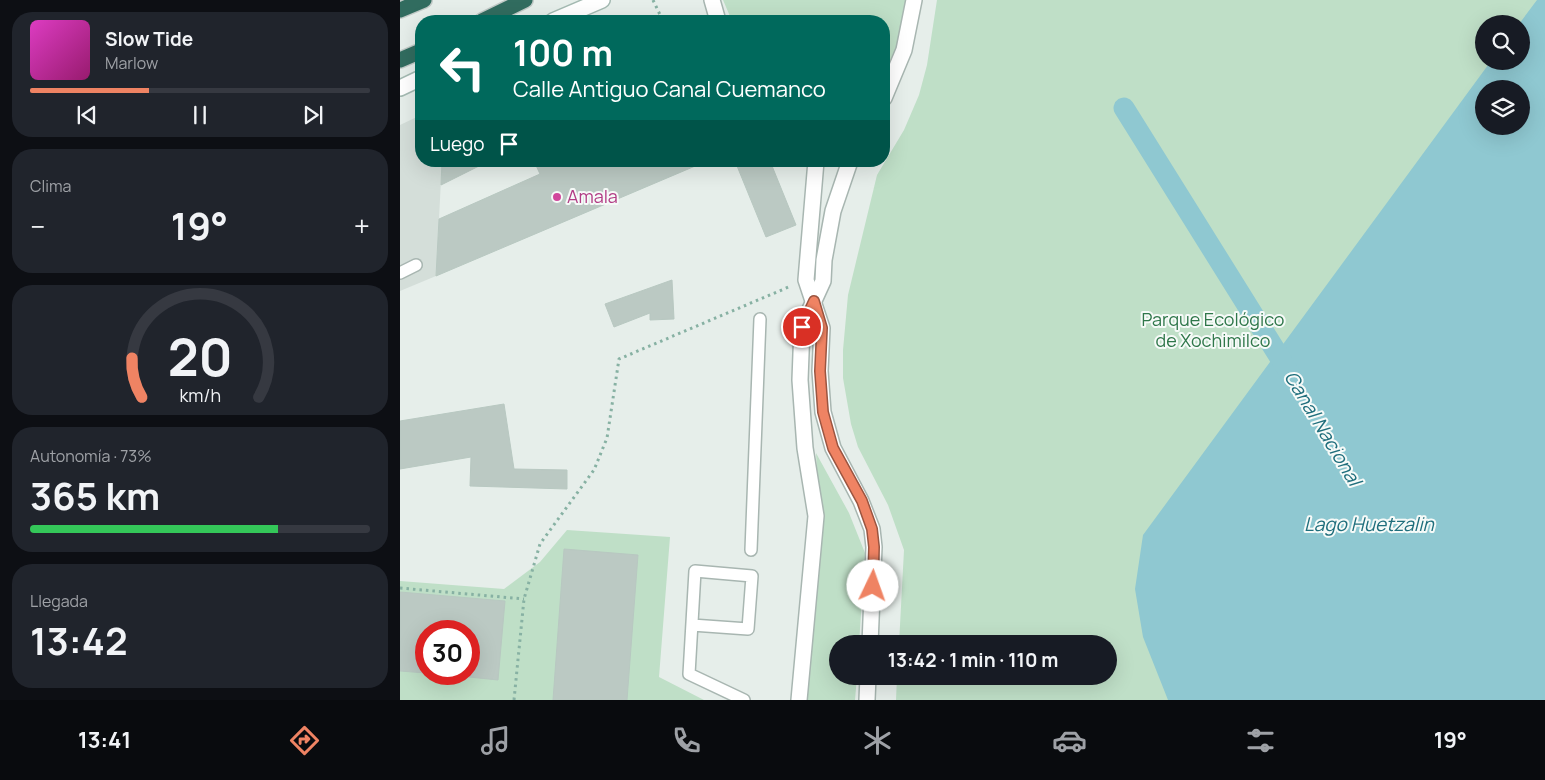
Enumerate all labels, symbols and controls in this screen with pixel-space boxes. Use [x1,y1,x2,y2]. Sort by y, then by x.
map controls [1475,15,1530,135]
button: search [1475,15,1530,70]
text: Slow Tide [105,26,193,52]
text: 100 m [513,29,613,77]
icon: left [430,35,495,100]
text: Marlow [105,52,158,74]
text: Calle Antiguo Canal Cuemanco [513,74,826,104]
button: layers [1475,80,1530,135]
icon: previous [73,101,101,129]
icon: pause [186,101,214,129]
icon: next [299,101,327,129]
icon: arrive [495,130,523,158]
text: Luego [430,131,485,157]
text: Clima [30,175,71,197]
place label: Amala [567,184,618,208]
marker: Amala [551,191,563,203]
text: 19° [171,199,228,251]
text: − [30,207,45,245]
text: + [354,207,370,245]
pin [781,306,823,348]
park label: Parque Ecológico de Xochimilco [1141,307,1285,352]
icon: arrive [788,313,816,341]
text: 20 [167,321,233,392]
water label: Canal Nacional [1278,366,1369,493]
text: km/h [179,383,221,407]
text: Autonomía · 73% [30,445,152,467]
text: 365 km [30,469,160,521]
water label: Lago Huetzalin [1304,511,1435,537]
position arrow [846,559,898,611]
text: Llegada [30,590,88,612]
text: 13:42 [30,614,128,666]
speed limit sign: 30 [415,620,480,685]
text: 13:42 · 1 min · 110 m [888,647,1058,673]
icon: directions [287,723,322,758]
icon: music [478,723,513,758]
icon: phone [669,723,704,758]
icon: climate [860,723,895,758]
icon: car [1052,723,1087,758]
icon: filters [1243,723,1278,758]
text: 13:41 [78,725,131,755]
text: 19° [1434,725,1467,755]

